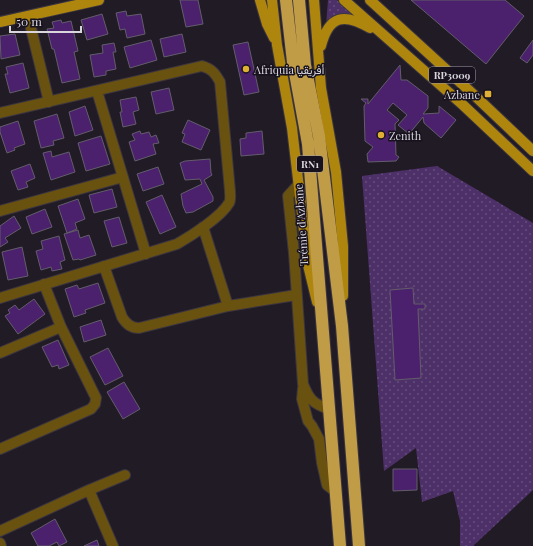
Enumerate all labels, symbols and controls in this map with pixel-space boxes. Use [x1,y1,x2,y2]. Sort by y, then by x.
scale bar [10,8,81,34]
text: 50 m [16,13,42,29]
place label: Afriquia أفريقيا [253,62,325,77]
marker: Afriquia أفريقيا [241,64,251,74]
road number: RP3009 [429,67,475,83]
place label: Azbane [443,87,480,102]
marker: Azbane [483,89,493,99]
place label: Zenith [389,128,422,143]
marker: Zenith [376,130,386,140]
road number: RN1 [297,156,323,172]
street label: Trémie d'Azbane [291,183,311,267]

